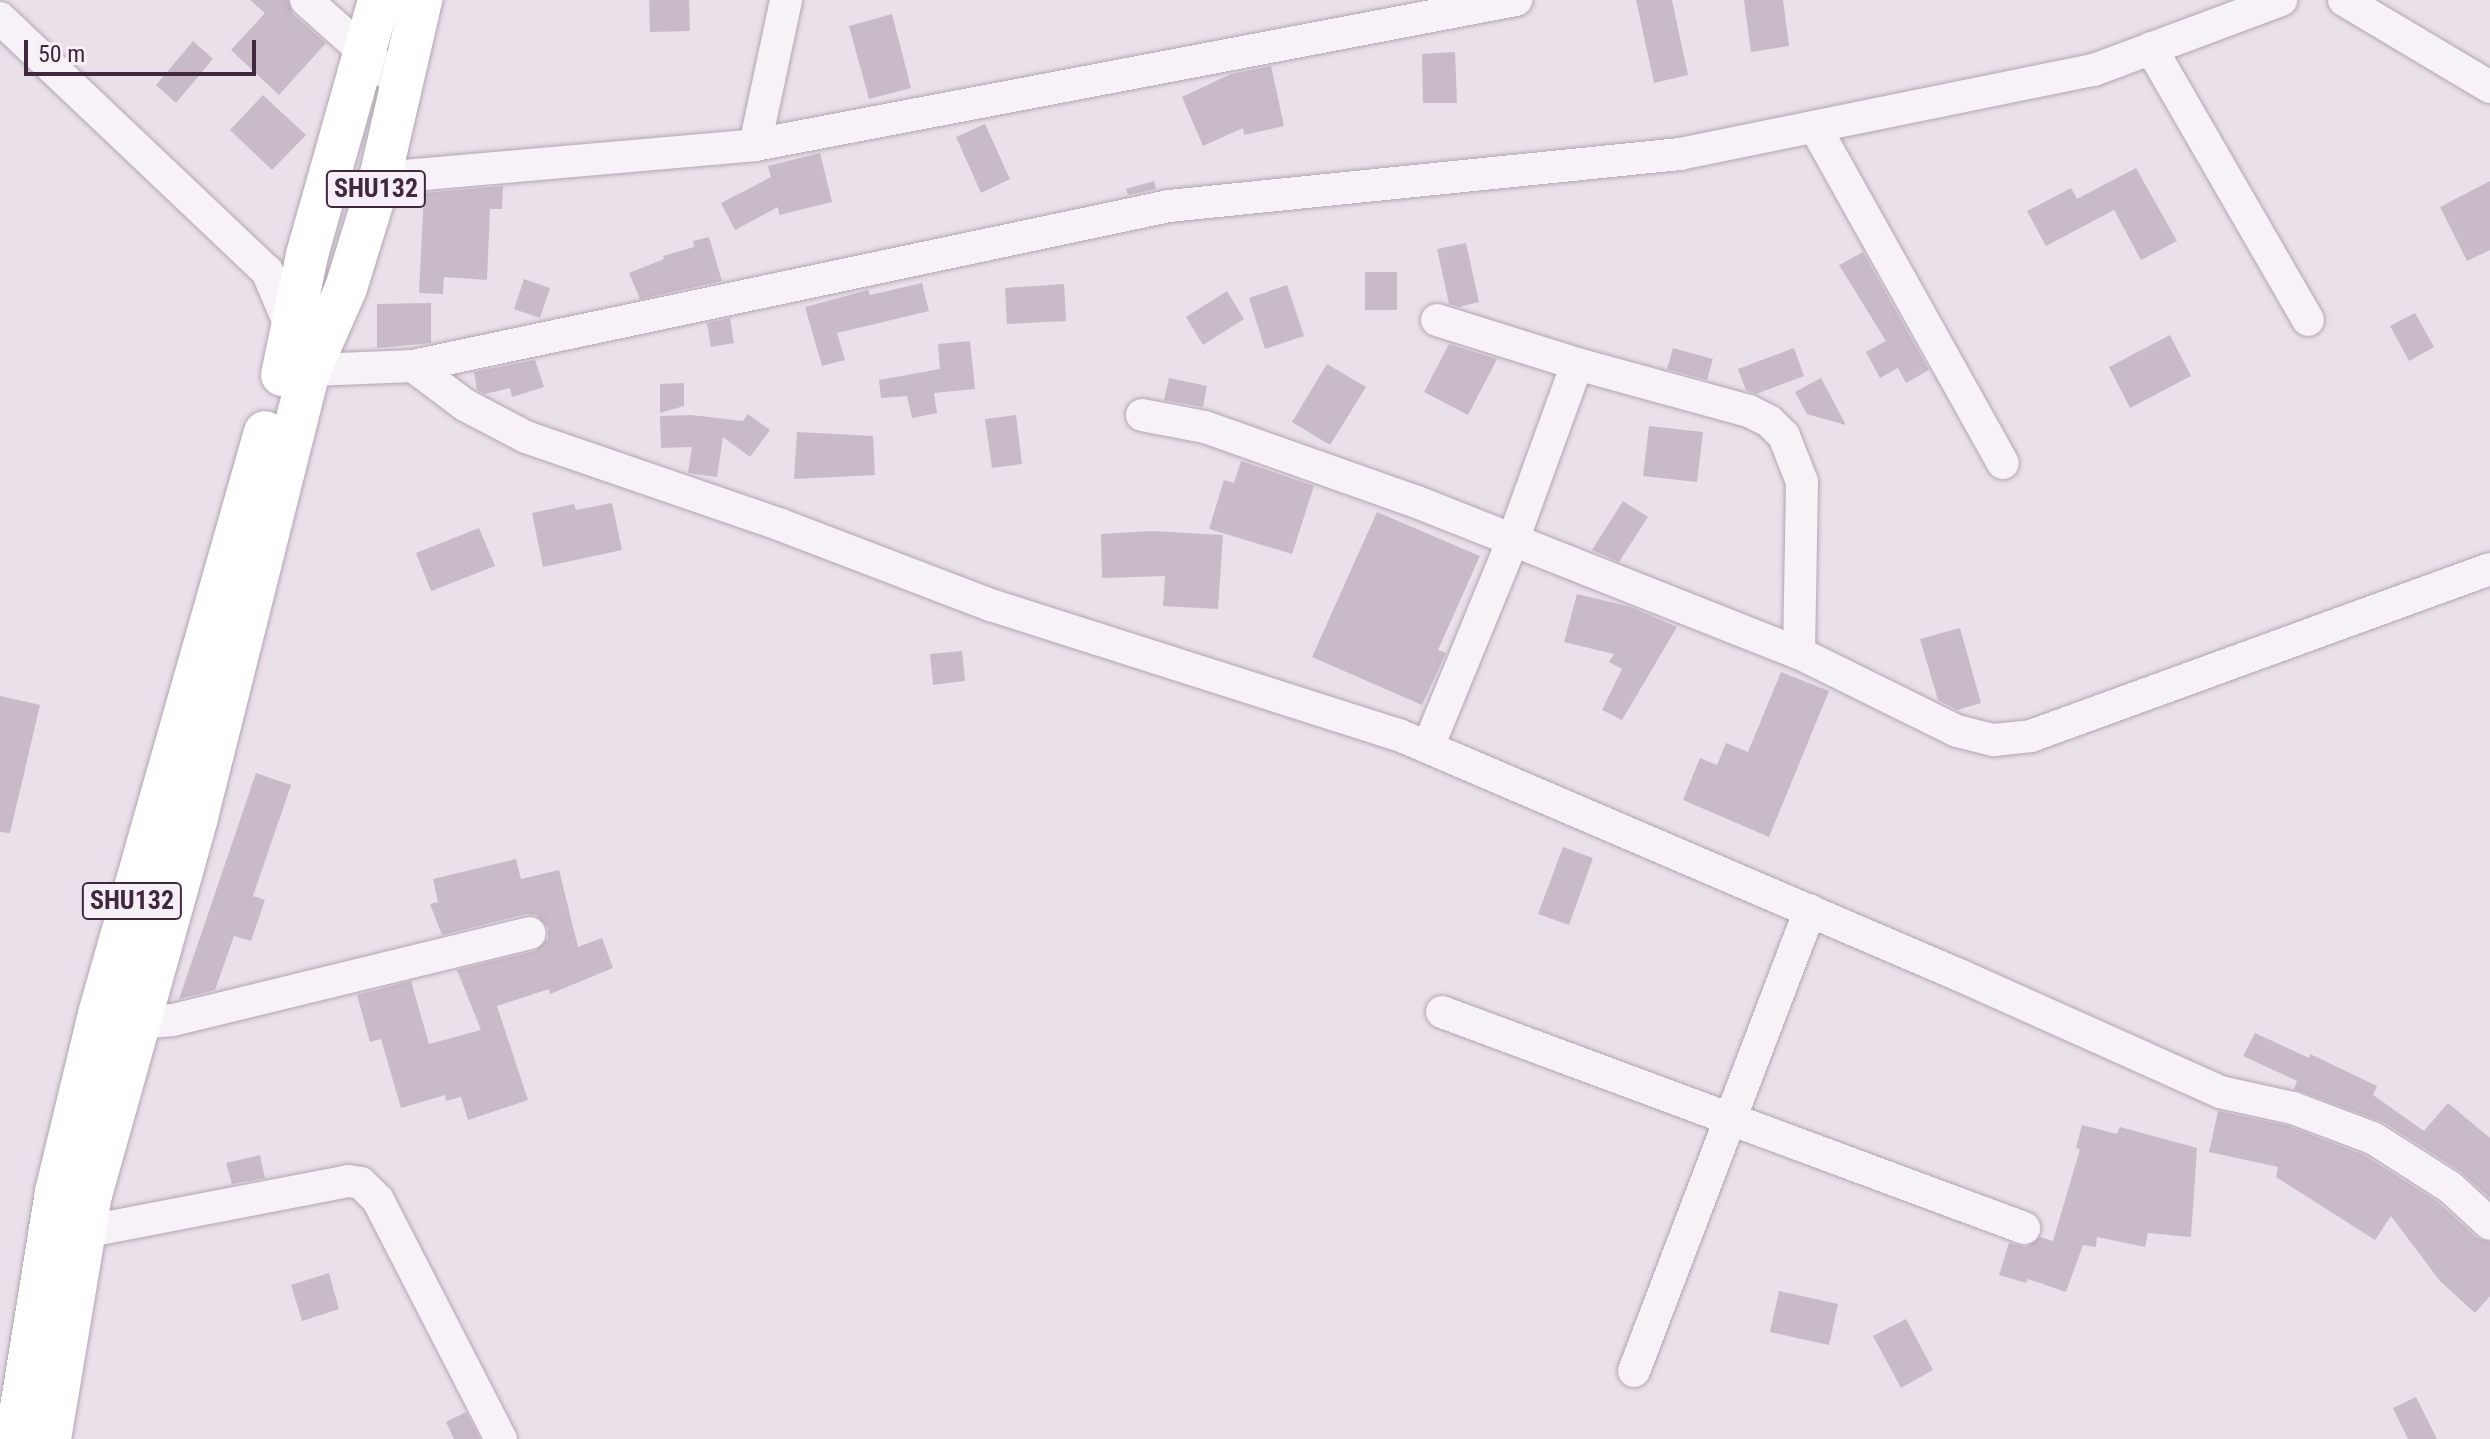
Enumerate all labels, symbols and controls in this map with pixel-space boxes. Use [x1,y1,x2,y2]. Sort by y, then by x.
scale bar [28,24,260,74]
text: 50 m [38,40,85,68]
road number: SHU132 [324,167,428,211]
road number: SHU132 [80,879,184,923]

